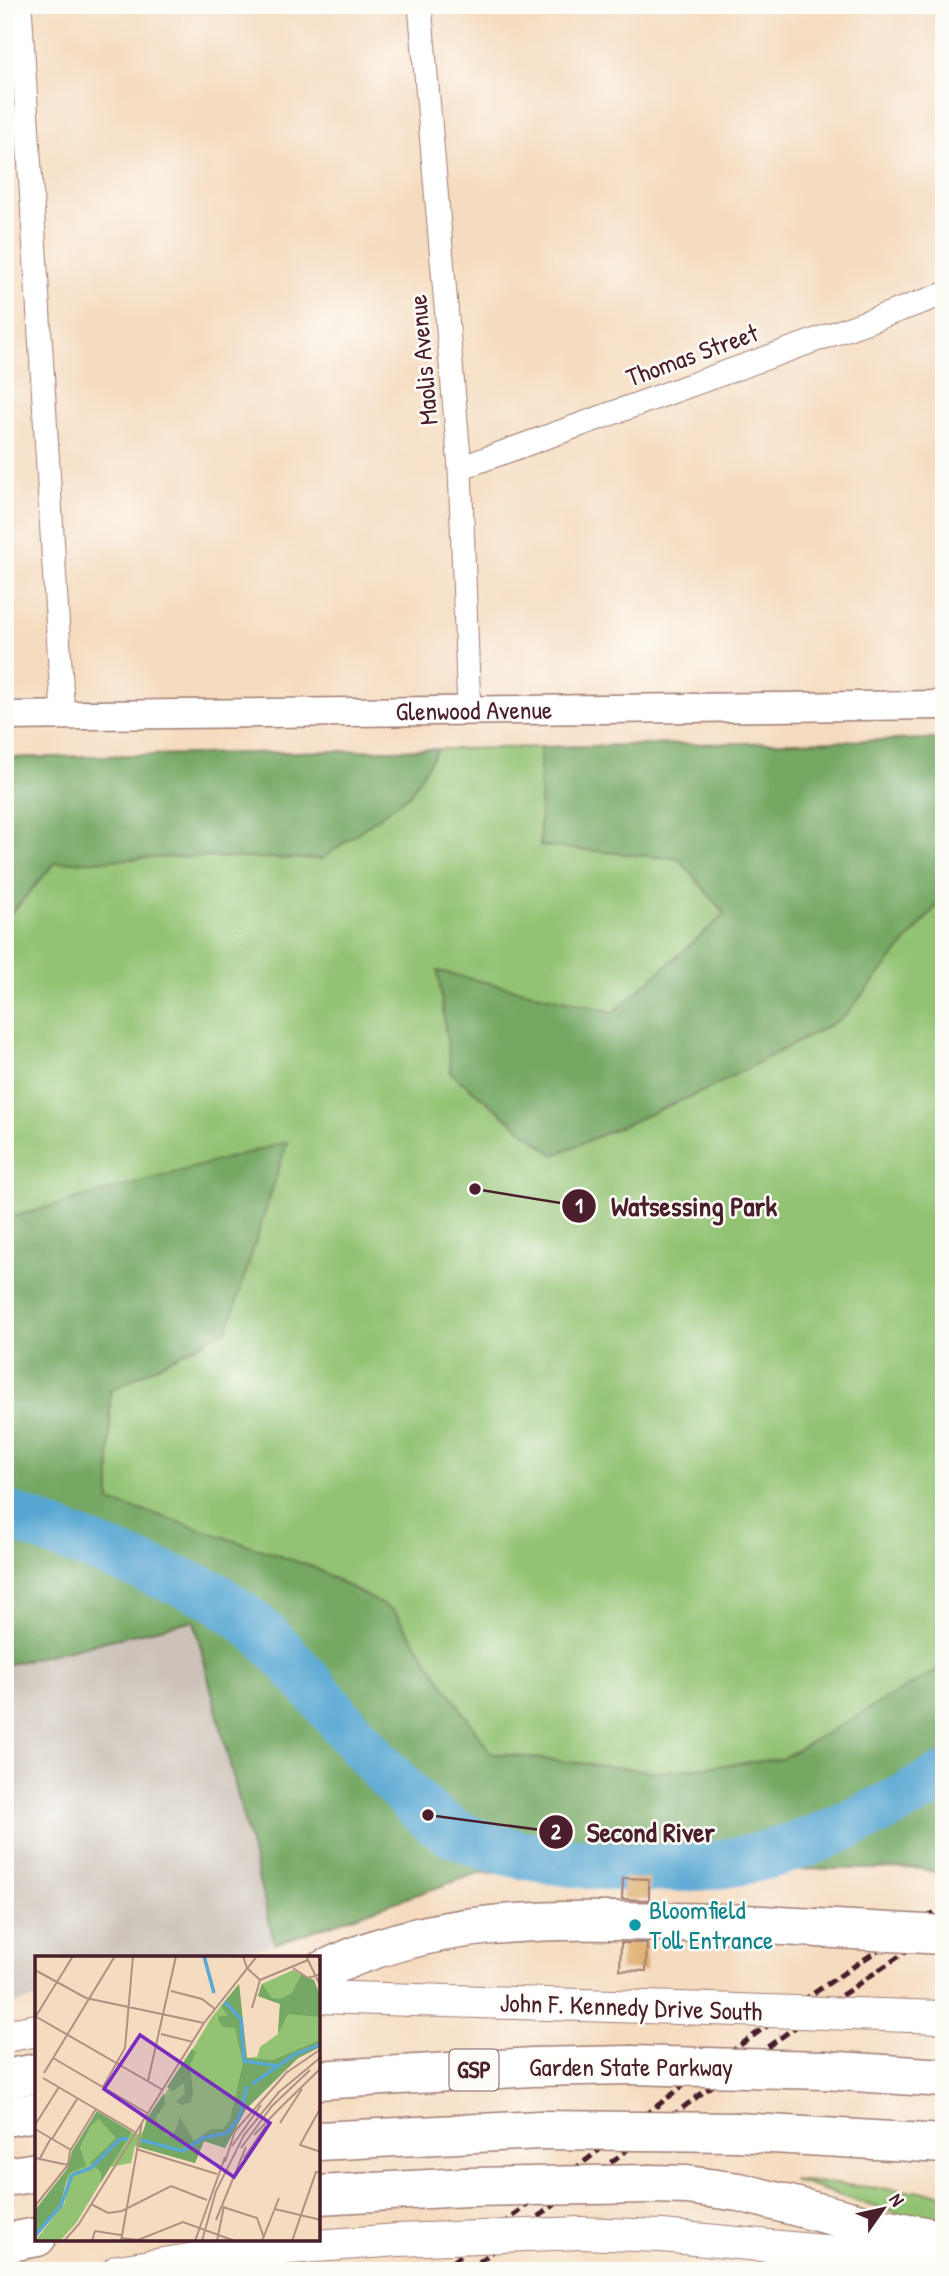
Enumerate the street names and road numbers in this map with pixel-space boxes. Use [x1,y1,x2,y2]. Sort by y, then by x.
street label: Maolis Avenue [399,293,446,427]
street label: Thomas Street [621,314,764,395]
street label: Glenwood Avenue [395,692,552,728]
street label: John F. Kennedy Drive South [499,1984,763,2029]
street label: Garden State Parkway [529,2049,733,2084]
road number: GSP [449,2050,498,2090]

